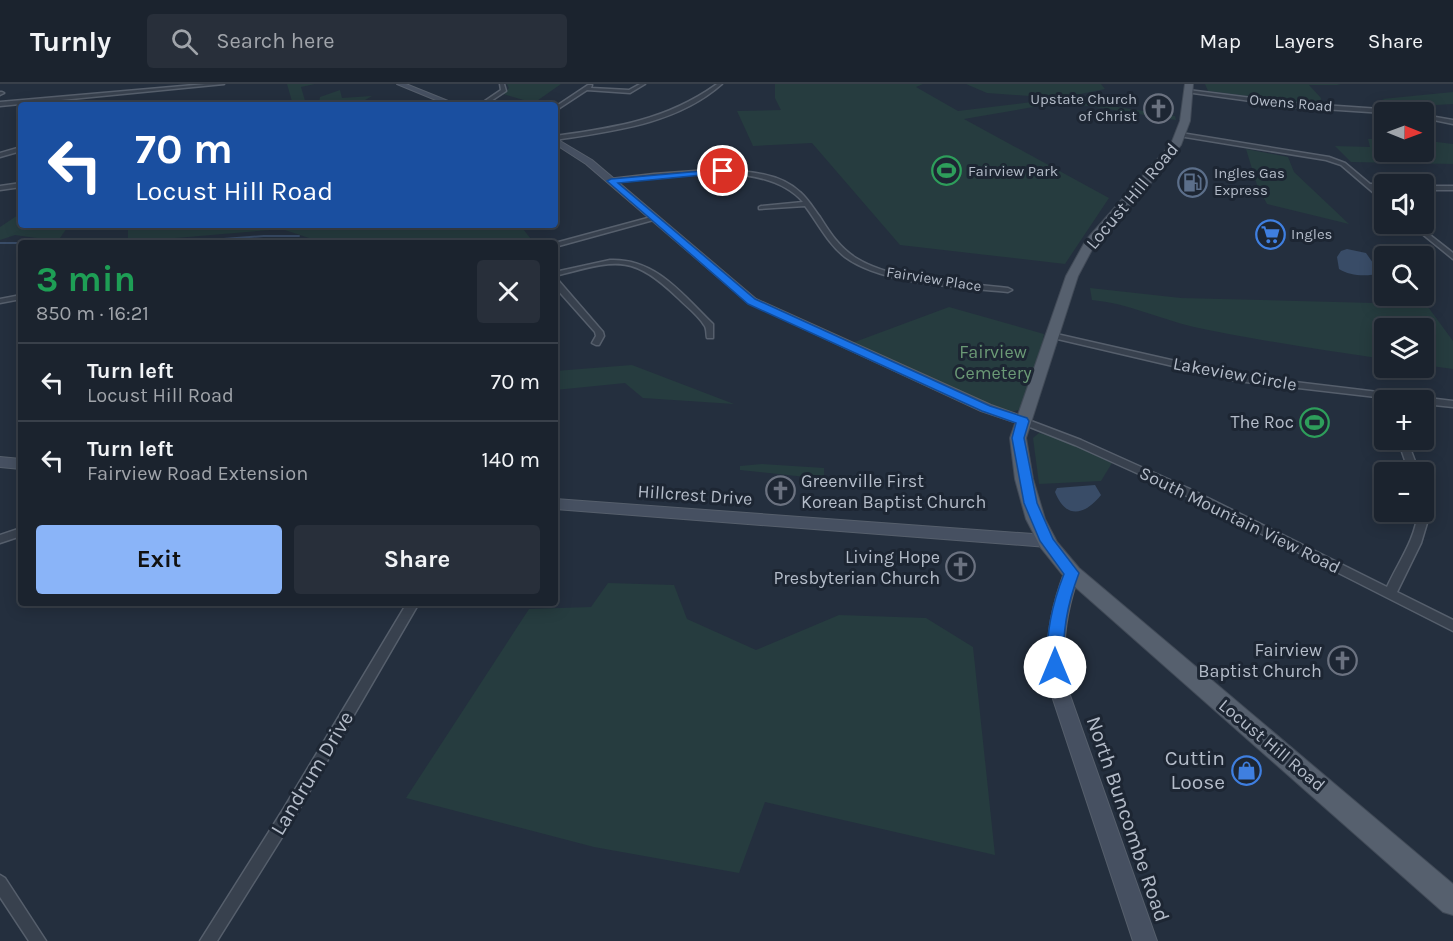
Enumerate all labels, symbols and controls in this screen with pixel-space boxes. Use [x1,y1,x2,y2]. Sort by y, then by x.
search box [147,14,567,68]
text: Turnly [30,25,111,58]
icon: search [168,25,201,58]
text: Search here [216,28,335,54]
text: Map [1199,29,1241,53]
text: Layers [1274,29,1335,53]
text: Share [1368,29,1423,53]
place label: Upstate Church of Christ [1030,90,1137,125]
street label: Owens Road [1249,90,1333,116]
church icon: Upstate Church of Christ [1142,92,1174,124]
north arrow [1374,102,1434,162]
map controls [1374,102,1434,522]
text: 70 m [135,124,233,174]
icon: left [36,126,114,204]
street label: Locust Hill Road [1081,138,1183,254]
pin [697,145,748,196]
icon: arrive [706,154,739,187]
sports icon: Fairview Park [931,155,963,187]
place label: Fairview Park [968,162,1058,180]
place label: Ingles Gas Express [1214,164,1285,199]
fuel station icon: Ingles Gas Express [1177,166,1209,198]
button: sound [1374,174,1434,234]
text: Locust Hill Road [135,175,333,207]
supermarket icon: Ingles [1254,218,1286,250]
place label: Ingles [1291,225,1333,243]
button: search [1374,246,1434,306]
text: 3 min [36,258,136,300]
button: close [477,260,540,323]
street label: Fairview Place [885,263,983,295]
text: 850 m · 16:21 [36,302,149,325]
button: layers [1374,318,1434,378]
park label: Fairview Cemetery [954,341,1032,384]
street label: Lakeview Circle [1171,352,1299,396]
text: Turn left [87,358,174,384]
icon: left [36,366,69,399]
text: 70 m [491,369,540,395]
text: Locust Hill Road [87,384,234,407]
button: + [1374,390,1434,450]
sports icon: The Roc [1299,406,1331,438]
place label: The Roc [1230,411,1294,433]
text: Turn left [87,436,174,462]
icon: left [36,444,69,477]
text: 140 m [482,447,540,473]
text: Fairview Road Extension [87,462,308,485]
street label: South Mountain View Road [1136,462,1344,578]
button: − [1374,462,1434,522]
place label: Greenville First Korean Baptist Church [801,470,986,513]
church icon: Greenville First Korean Baptist Church [764,475,796,507]
street label: Hillcrest Drive [637,480,753,510]
button: Exit [36,525,282,594]
button: Share [294,525,540,594]
place label: Living Hope Presbyterian Church [773,546,940,589]
church icon: Living Hope Presbyterian Church [945,551,977,583]
position arrow [1023,635,1087,699]
place label: Fairview Baptist Church [1198,639,1322,682]
church icon: Fairview Baptist Church [1327,644,1359,676]
street label: Locust Hill Road [1214,694,1330,796]
street label: Landrum Drive [266,707,358,839]
street label: North Buncombe Road [1082,713,1174,925]
place label: Cuttin Loose [1165,746,1225,794]
shop icon: Cuttin Loose [1230,754,1262,786]

